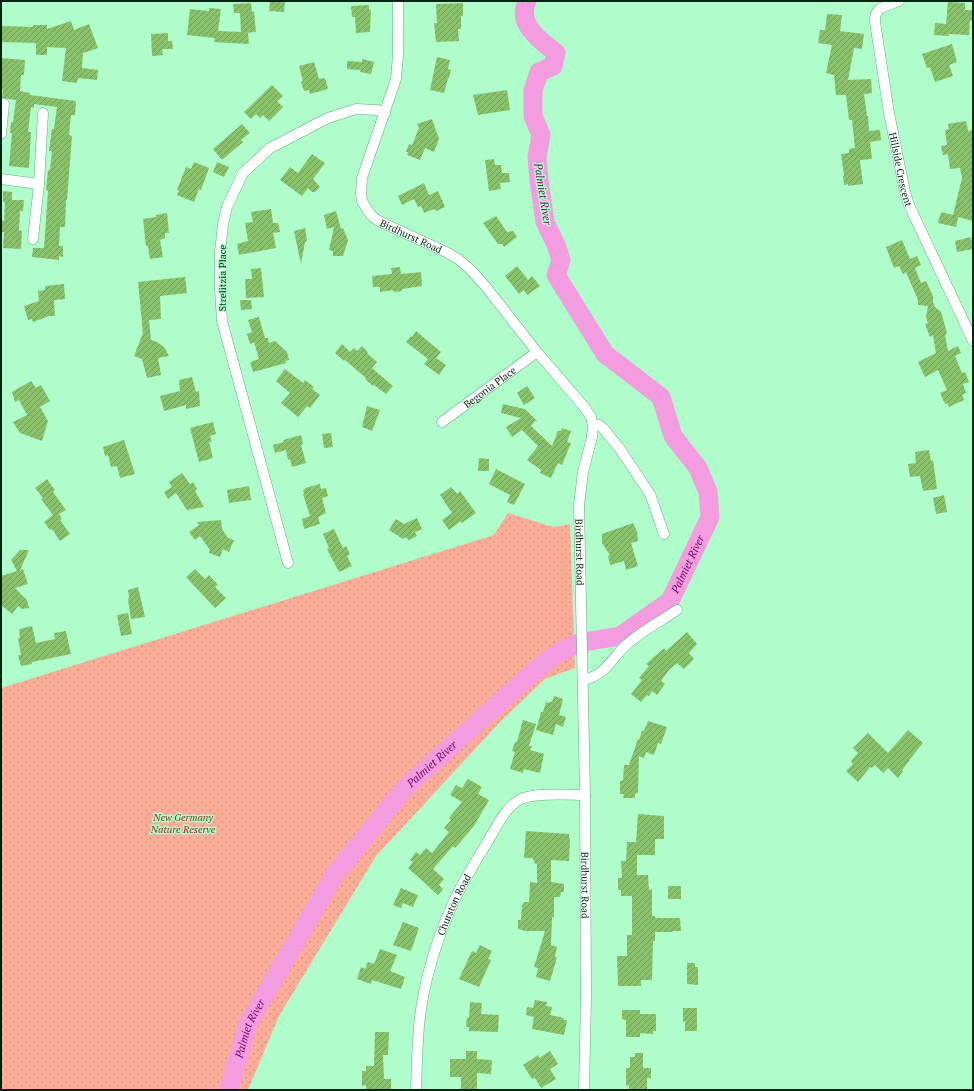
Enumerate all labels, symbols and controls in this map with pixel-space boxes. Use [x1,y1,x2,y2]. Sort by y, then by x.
street label: Hillside Crescent [887,131,916,208]
water label: Palmiet River [531,161,555,227]
street label: Birdhurst Road [378,216,445,256]
street label: Strelitzia Place [216,245,229,311]
street label: Begonia Place [461,363,518,411]
street label: Birdhurst Road [573,519,587,586]
water label: Palmiet River [667,532,708,596]
water label: Palmiet River [403,737,460,791]
park label: New Germany Nature Reserve [150,811,216,836]
street label: Birdhurst Road [579,852,592,919]
street label: Churston Road [434,871,474,937]
water label: Palmiet River [231,996,268,1060]

